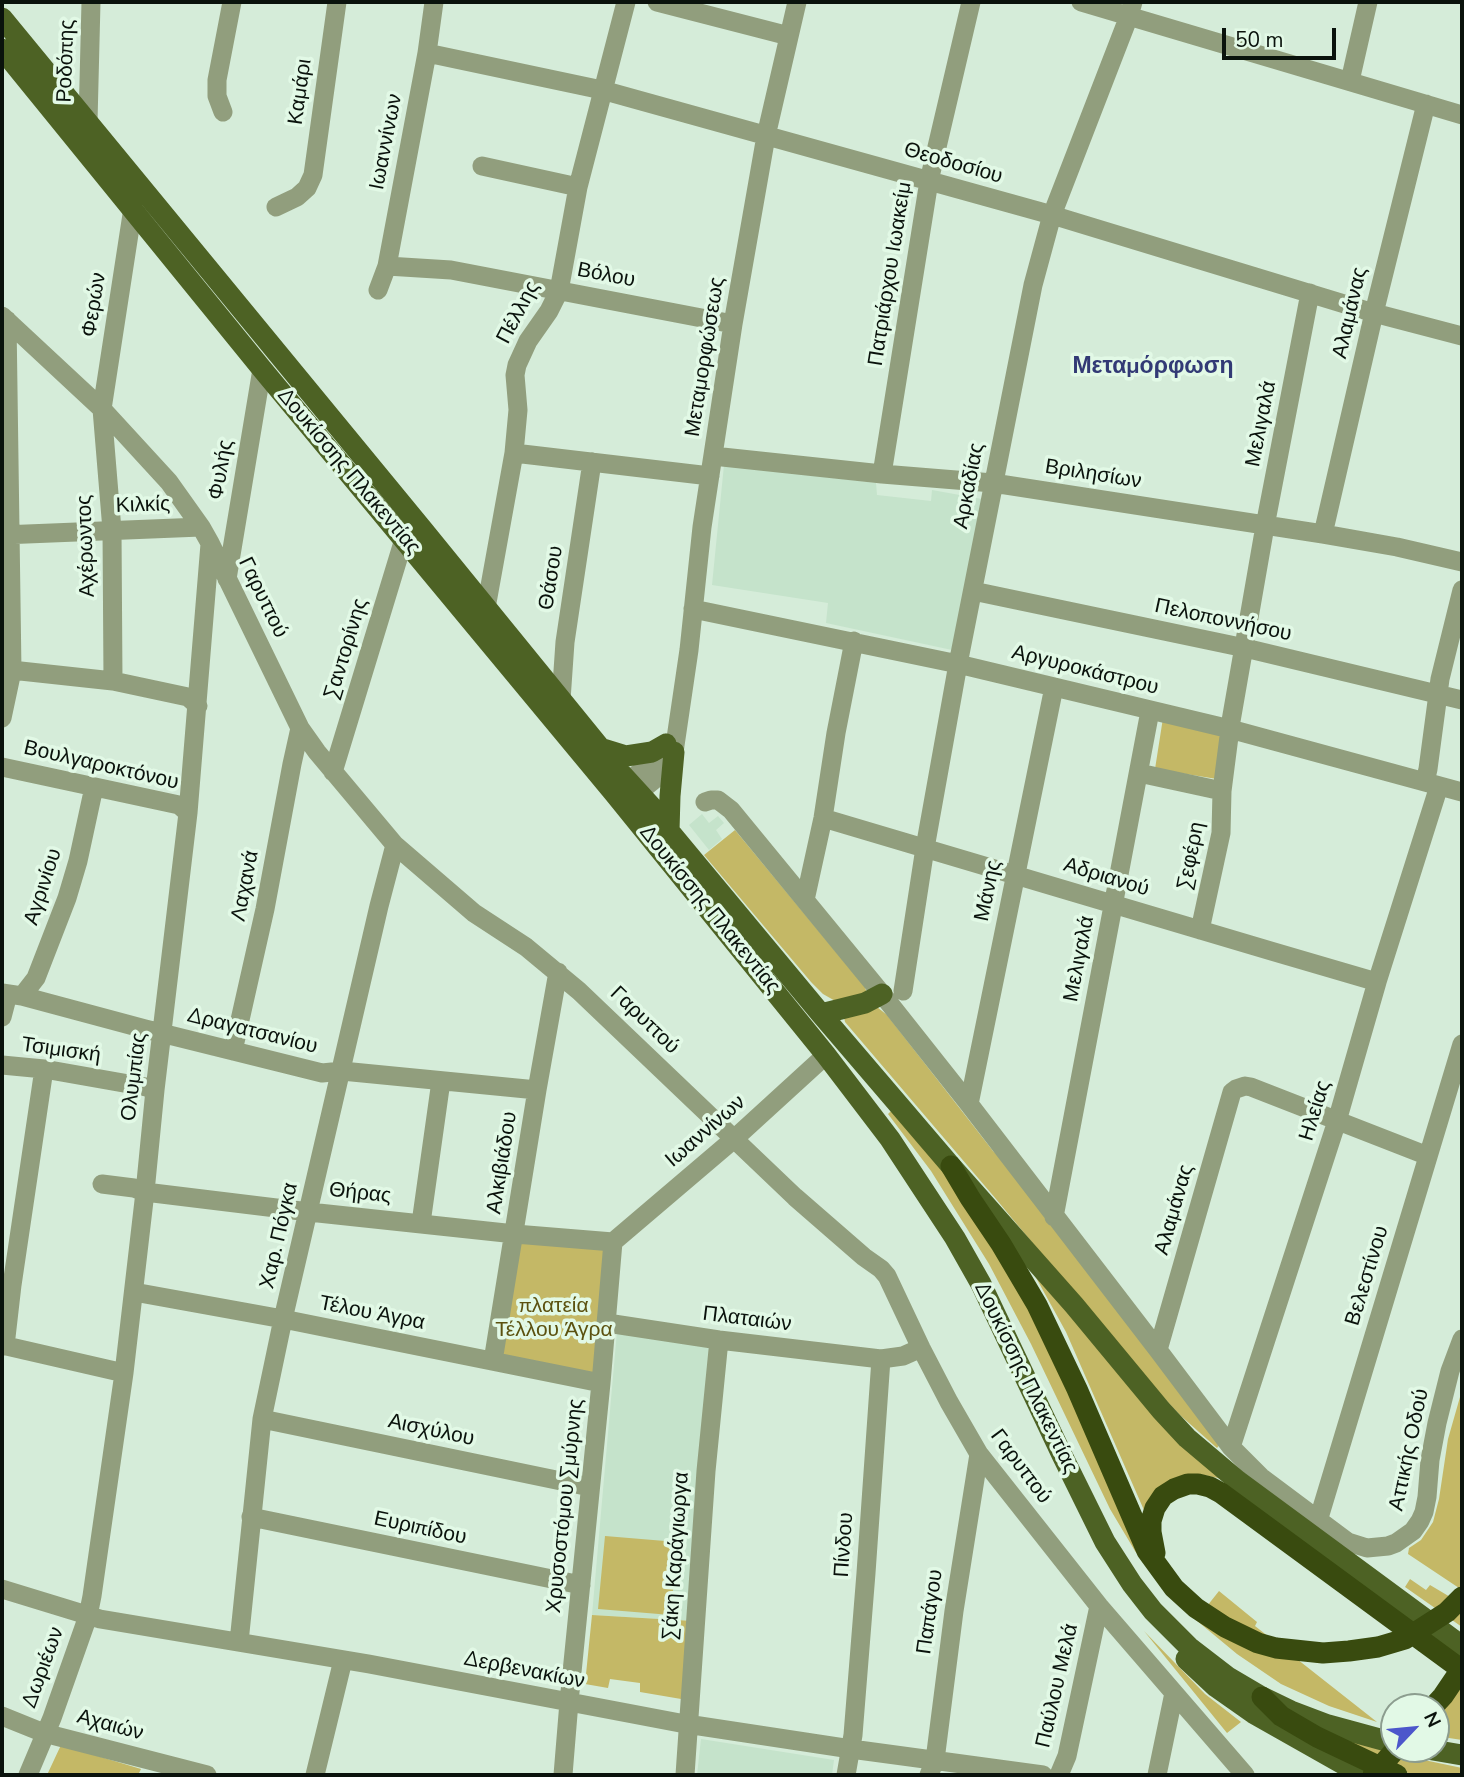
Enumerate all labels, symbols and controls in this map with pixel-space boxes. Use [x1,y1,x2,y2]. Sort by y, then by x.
scale bar [1226,14,1340,58]
street label: Ροδόπης [53,19,81,103]
text: 50 m [1235,26,1284,54]
street label: Καμάρι [284,57,318,127]
street label: Ιωαννίνων [365,92,409,192]
street label: Θεοδοσίου [901,138,1005,190]
street label: Πατριάρχου Ιωακείμ [864,180,918,368]
street label: Βόλου [575,258,637,294]
street label: Αλαμάνας [1328,265,1374,361]
street label: Φερών [77,271,113,339]
street label: Μεταμορφώσεως [681,275,731,439]
street label: Πέλλης [492,277,546,349]
district label: Μεταμόρφωση [1072,353,1234,381]
street label: Μελιγαλά [1241,379,1283,469]
street label: Δουκίσσης Πλακεντίας [271,384,425,560]
street label: Φυλής [204,438,240,502]
street label: Αρκαδίας [949,441,991,531]
street label: Βριλησίων [1043,455,1143,495]
street label: Κιλκίς [115,492,171,520]
street label: Αχέρωντος [73,494,101,598]
street label: Θάσου [535,544,569,612]
street label: Γαρυττού [232,554,292,642]
street label: Πελοποννήσου [1152,594,1294,648]
street label: Σαντορίνης [320,596,374,702]
street label: Αργυροκάστρου [1009,641,1161,701]
street label: Βουλγαροκτόνου [21,736,181,796]
street label: Σεφέρη [1173,820,1211,892]
street label: Δουκίσσης Πλακεντίας [633,821,785,999]
street label: Αγρινίου [20,846,68,928]
street label: Λαχανά [227,849,265,923]
street label: Αδριανού [1060,853,1152,903]
street label: Μάνης [970,858,1008,924]
street label: Μελιγαλά [1059,914,1101,1004]
street label: Γαρυττού [604,982,684,1060]
street label: Δραγατσανίου [184,1004,320,1060]
street label: Ολυμπίας [117,1031,153,1123]
street label: Τσιμισκή [20,1033,102,1069]
street label: Ηλείας [1295,1078,1337,1144]
street label: Ιωαννίνων [661,1091,751,1173]
street label: Αλκιβιάδου [482,1110,524,1216]
street label: Αλαμάνας [1150,1162,1200,1258]
street label: Θήρας [328,1178,392,1210]
street label: Χαρ. Πόγκα [256,1181,304,1291]
street label: Βελεστίνου [1341,1223,1395,1329]
street label: Δουκίσσης Πλακεντίας [968,1278,1082,1478]
street label: Τέλου Άγρα [317,1291,427,1337]
park label: πλατεία Τέλλου Άγρα [495,1294,613,1344]
street label: Πλαταιών [701,1302,793,1338]
street label: Αττικής Οδού [1385,1387,1435,1513]
street label: Χρυσοστόμου Σμύρνης [542,1398,590,1614]
street label: Αισχύλου [386,1410,476,1452]
street label: Γαρυττού [984,1425,1056,1509]
street label: Σάκη Καράγιωργα [659,1471,695,1641]
street label: Ευριπίδου [371,1507,469,1551]
street label: Πίνδου [830,1512,860,1578]
street label: Παπάγου [913,1568,949,1656]
street label: Παύλου Μελά [1031,1621,1085,1751]
street label: Δωριέων [18,1624,70,1712]
street label: Δερβενακίων [461,1647,587,1695]
north arrow [1380,1693,1450,1763]
street label: Αχαιών [74,1705,146,1747]
text: N [1417,1708,1447,1732]

